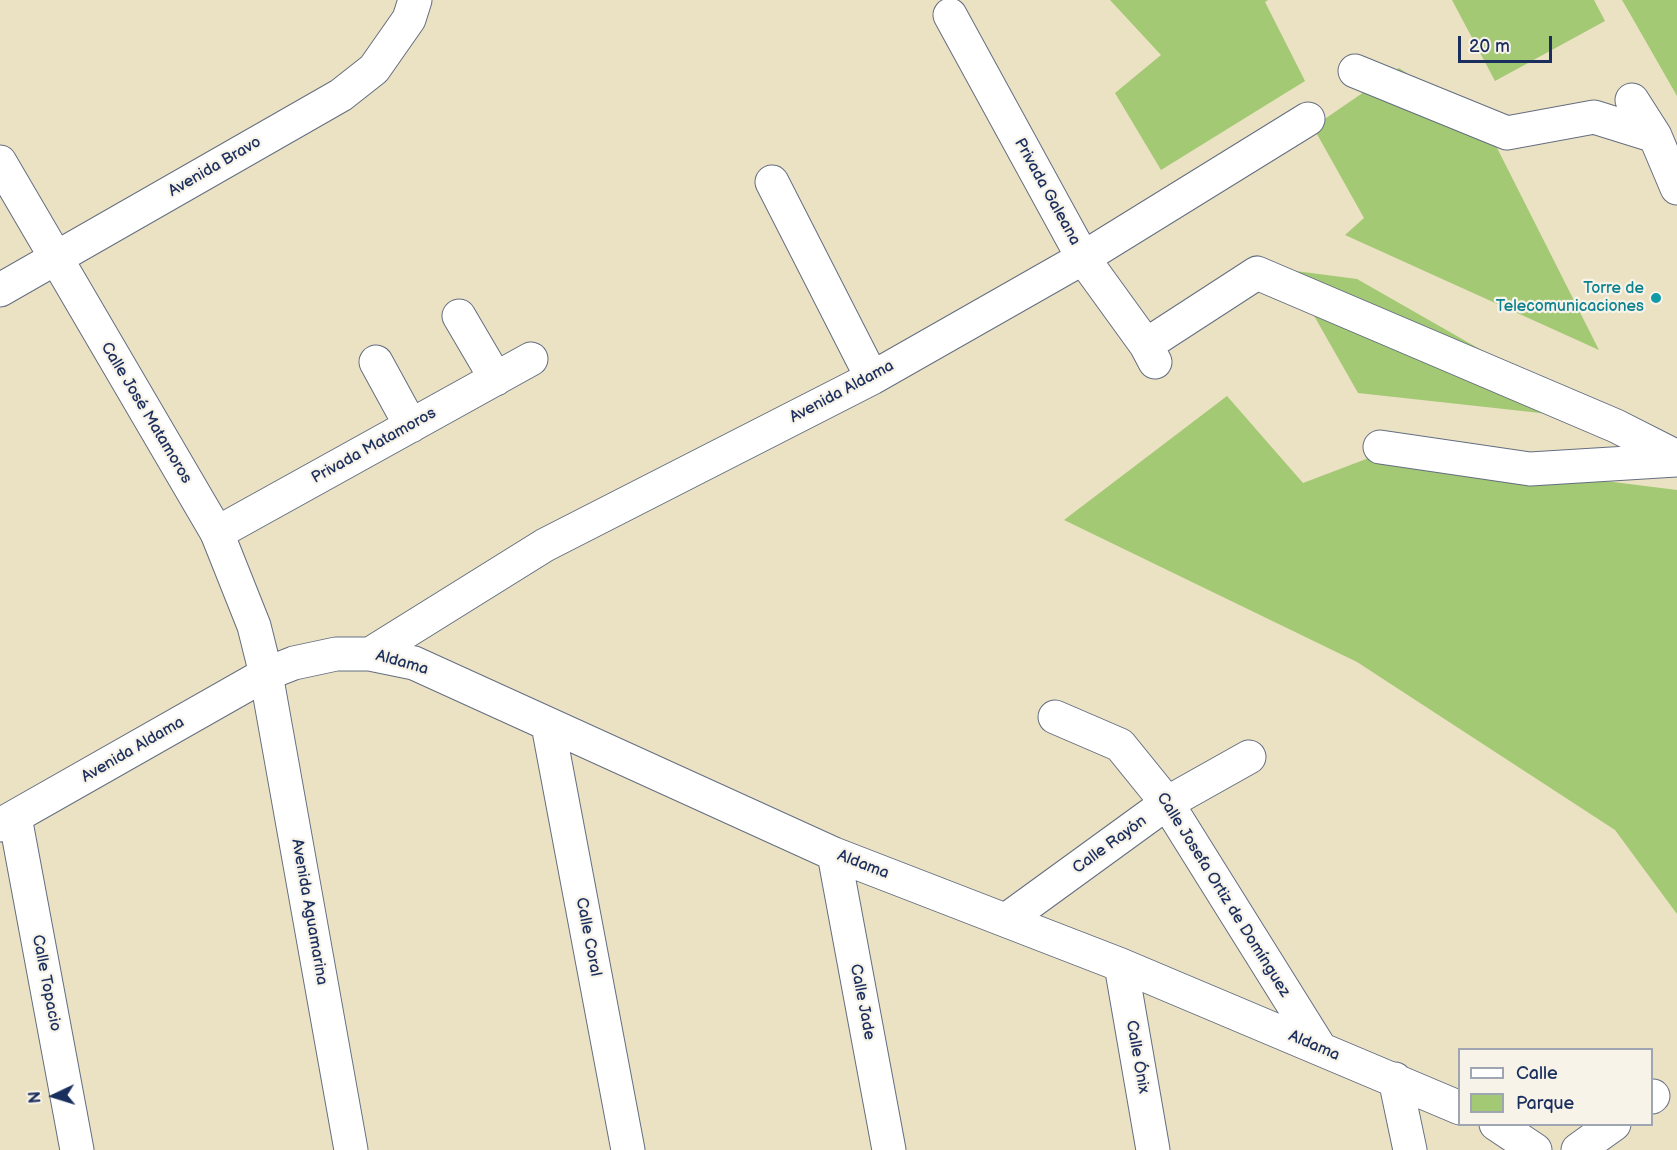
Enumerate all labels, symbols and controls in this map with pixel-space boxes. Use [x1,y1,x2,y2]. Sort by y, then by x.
scale bar [1461,24,1556,62]
text: 20 m [1469,36,1510,57]
street label: Avenida Bravo [165,133,265,201]
street label: Privada Galeana [1010,135,1084,249]
place label: Torre de Telecomunicaciones [1496,279,1644,317]
marker: Torre de Telecomunicaciones [1649,291,1663,305]
street label: Calle José Matamoros [96,339,196,487]
street label: Avenida Aldama [787,356,897,428]
street label: Privada Matamoros [308,404,440,488]
street label: Aldama [374,646,430,680]
street label: Avenida Aldama [78,713,188,787]
street label: Calle Josefa Ortiz de Domínguez [1152,789,1294,1001]
street label: Calle Rayón [1069,812,1151,878]
street label: Avenida Aguamarina [287,837,331,987]
street label: Aldama [834,846,892,884]
street label: Calle Coral [571,896,605,978]
street label: Calle Topacio [27,933,65,1033]
street label: Calle Jade [845,962,879,1042]
street label: Calle Ónix [1121,1019,1153,1095]
street label: Aldama [1286,1027,1342,1065]
legend [1458,1048,1653,1126]
text: Calle [1516,1063,1558,1084]
north arrow [24,1066,84,1126]
text: N [26,1091,45,1104]
text: Parque [1516,1093,1574,1114]

